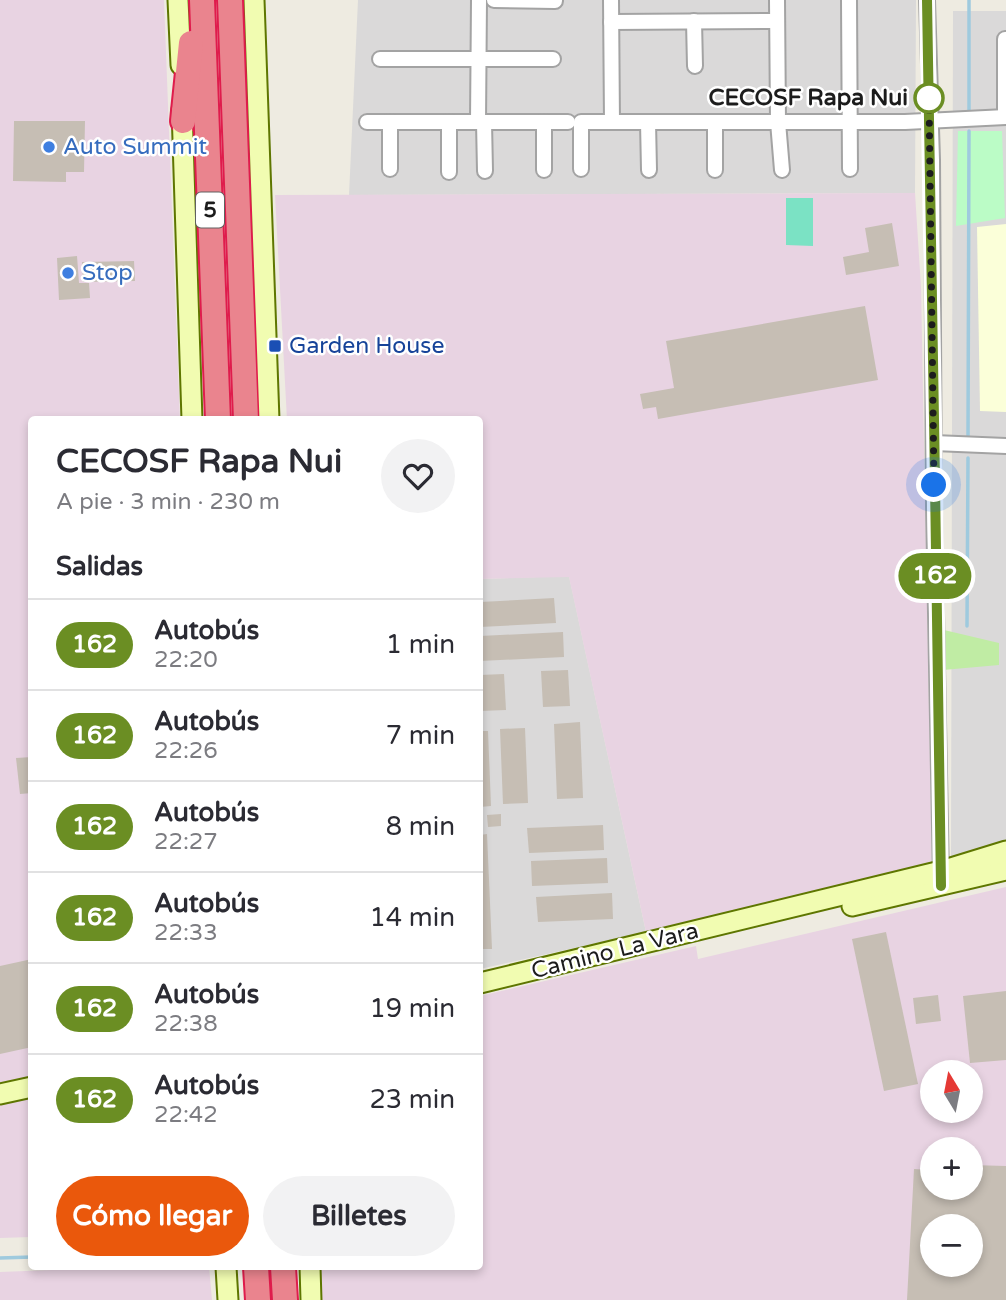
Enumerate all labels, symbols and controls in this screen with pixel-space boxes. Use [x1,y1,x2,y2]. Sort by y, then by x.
marker: CECOSF Rapa Nui [914,83,944,113]
place label: CECOSF Rapa Nui [709,84,908,112]
place label: Auto Summit [63,133,207,161]
marker: Auto Summit [41,139,57,155]
road number: 5 [196,192,224,228]
place label: Stop [82,259,133,287]
marker: Stop [60,265,76,281]
place label: Garden House [289,332,444,360]
marker: Garden House [267,338,283,354]
button: heart [381,439,455,513]
text: CECOSF Rapa Nui [56,442,342,481]
your location [916,467,951,502]
text: A pie · 3 min · 230 m [56,488,280,516]
text: Salidas [56,551,143,582]
line badge: 162 [895,553,975,599]
text: 162 [912,561,958,590]
text: Autobús [154,615,259,646]
text: 1 min [386,629,455,660]
text: 162 [72,630,117,659]
text: 22:20 [154,646,218,674]
text: Autobús [154,706,259,737]
text: 7 min [386,720,455,751]
text: 162 [72,721,117,750]
text: 22:26 [154,737,218,765]
text: Autobús [154,797,259,828]
text: 8 min [386,811,455,842]
text: 162 [72,812,117,841]
text: 22:27 [154,828,218,856]
text: Autobús [154,888,259,919]
text: 14 min [369,902,455,933]
text: 162 [72,903,117,932]
street label: Camino La Vara [529,917,701,985]
text: 22:33 [154,919,218,947]
text: Autobús [154,979,259,1010]
text: 19 min [369,993,455,1024]
text: 162 [72,994,117,1023]
text: 22:38 [154,1010,218,1038]
north arrow [920,1060,984,1124]
map controls [920,1060,983,1277]
text: Autobús [154,1070,259,1101]
text: 23 min [369,1084,455,1115]
text: 162 [72,1085,117,1114]
text: 22:42 [154,1101,218,1129]
button: + [920,1137,983,1200]
button: Cómo llegar [56,1176,249,1256]
button: Billetes [263,1176,455,1256]
button: − [920,1214,983,1277]

